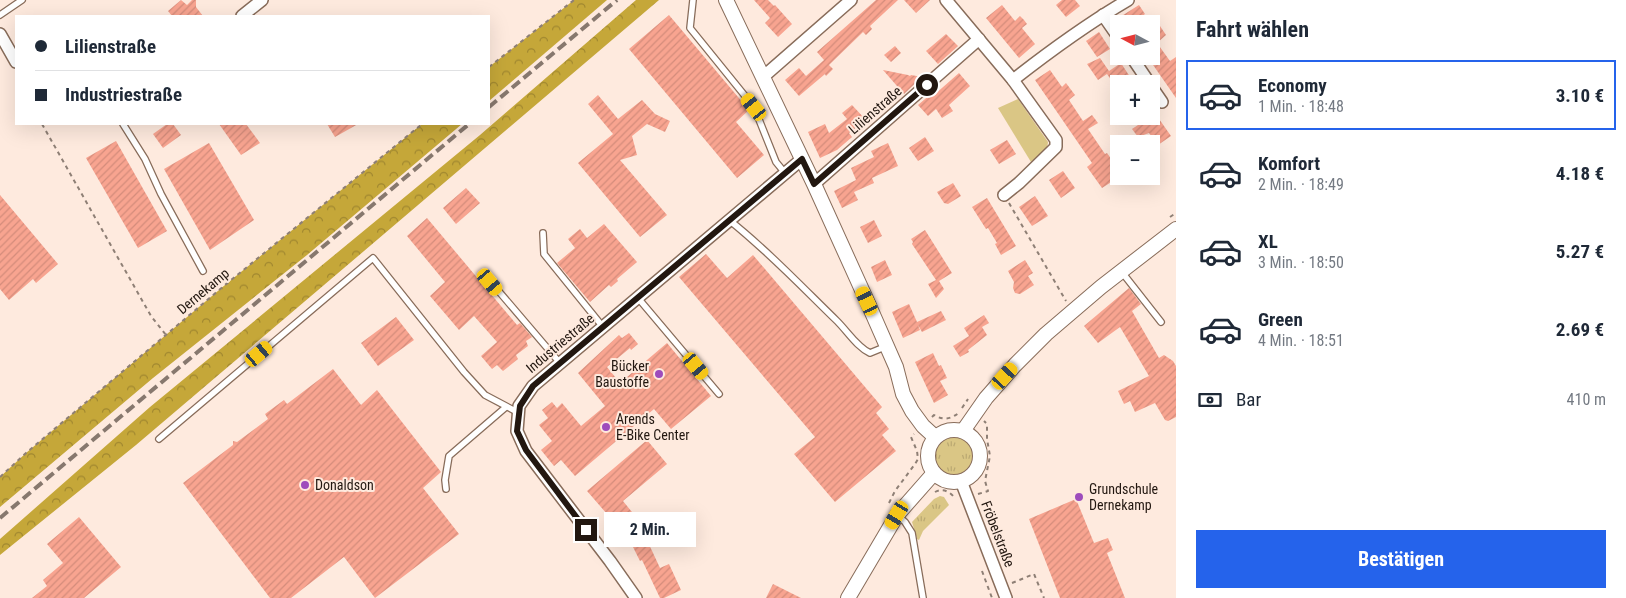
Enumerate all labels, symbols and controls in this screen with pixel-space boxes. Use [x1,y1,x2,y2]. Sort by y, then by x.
north arrow [1110,15,1160,65]
map controls [1110,15,1160,185]
text: Fahrt wählen [1196,17,1309,42]
text: Lilienstraße [65,35,156,58]
icon: car [1198,73,1243,118]
route start [916,74,938,96]
text: Economy [1258,74,1327,97]
button: + [1110,75,1160,125]
street label: Lilienstraße [845,82,905,137]
text: Industriestraße [65,83,182,106]
text: 3.10 € [1556,84,1604,107]
car [738,91,769,123]
text: 1 Min. · 18:48 [1258,97,1344,116]
button: − [1110,135,1160,185]
icon: car [1198,151,1243,196]
text: Komfort [1258,152,1320,175]
text: 4.18 € [1556,162,1604,185]
text: 2 Min. · 18:49 [1258,175,1344,194]
icon: car [1198,229,1243,274]
text: XL [1258,230,1278,253]
text: 5.27 € [1556,240,1604,263]
text: 3 Min. · 18:50 [1258,253,1344,272]
street label: Dernekamp [174,265,232,317]
car [474,266,505,298]
car [853,284,880,318]
icon: car [1198,307,1243,352]
text: Green [1258,308,1303,331]
street label: Industriestraße [523,310,598,376]
text: 2.69 € [1556,318,1604,341]
text: 4 Min. · 18:51 [1258,331,1344,350]
car [242,339,275,369]
car [680,350,711,382]
place label: Bücker Baustoffe [595,358,649,390]
car [989,360,1020,392]
marker: Bücker Baustoffe [653,368,665,380]
icon: cash [1196,386,1224,414]
text: Bar [1236,388,1261,411]
text: 410 m [1567,390,1606,409]
place label: Arends E-Bike Center [616,411,690,443]
marker: Arends E-Bike Center [600,421,612,433]
place label: Donaldson [315,477,374,493]
marker: Donaldson [299,479,311,491]
place label: Grundschule Dernekamp [1089,481,1159,513]
marker: Grundschule Dernekamp [1073,491,1085,503]
car [882,498,911,532]
street label: Fröbelstraße [978,499,1018,570]
callout: 2 Min. [604,512,696,548]
route end [575,519,597,541]
text: 2 Min. [630,520,670,539]
button: Bestätigen [1196,530,1606,588]

